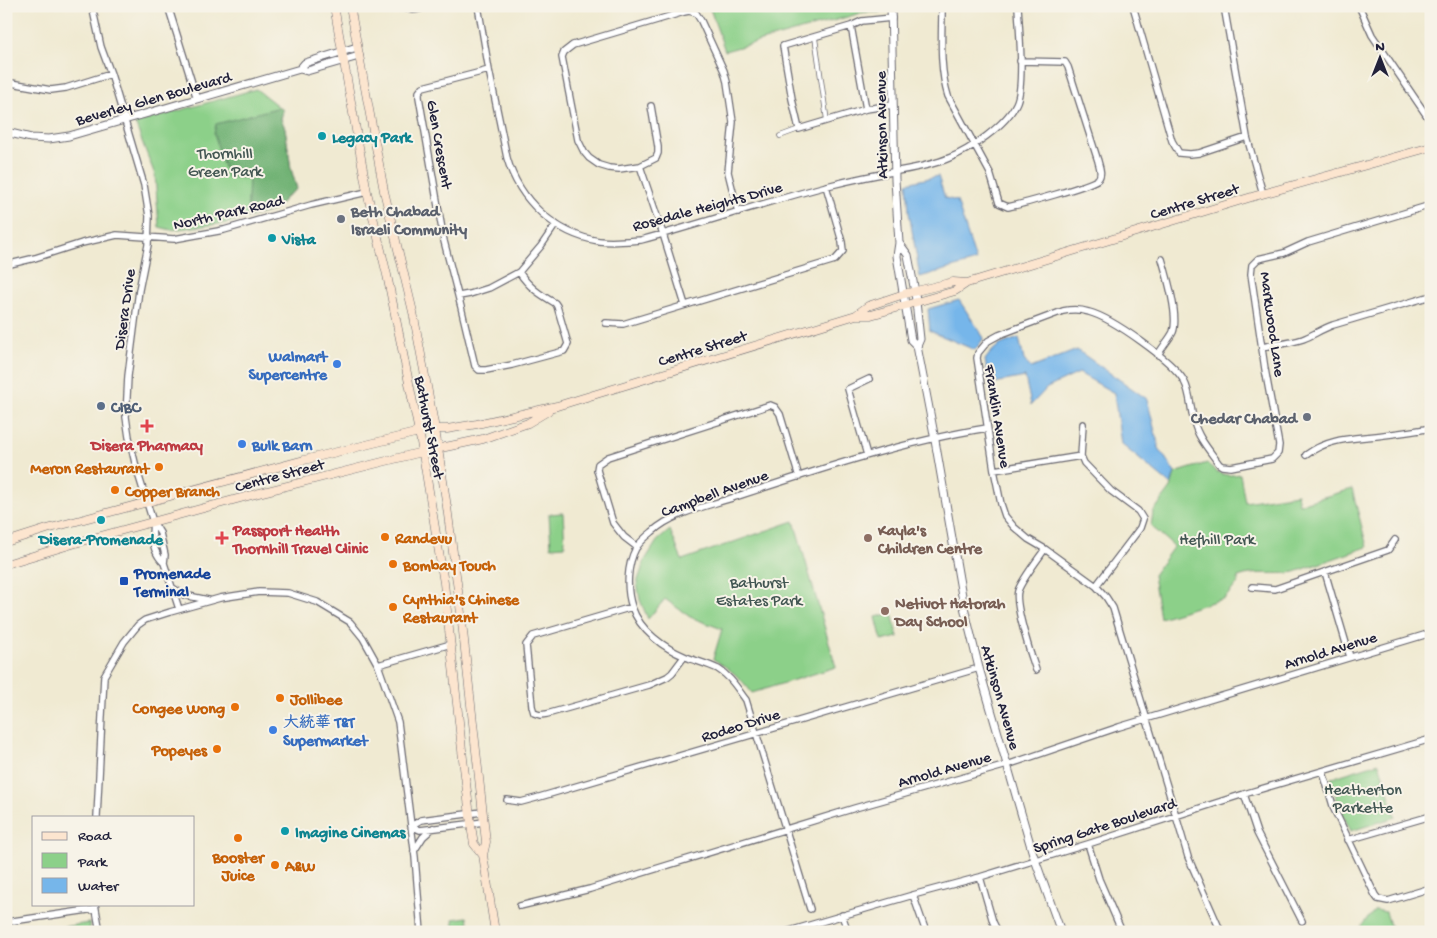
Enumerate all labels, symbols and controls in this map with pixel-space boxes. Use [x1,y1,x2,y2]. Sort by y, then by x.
north arrow [1354,32,1404,82]
text: N [1375,39,1385,56]
street label: Beverley Glen Boulevard [73,69,235,132]
street label: Atkinson Avenue [873,70,894,179]
street label: Glen Crescent [420,99,455,192]
marker: Legacy Park [316,130,328,142]
place label: Legacy Park [332,130,414,149]
park label: Thornhill Green Park [188,146,264,183]
street label: Rosedale Heights Drive [631,179,786,238]
street label: Centre Street [1149,180,1243,226]
street label: North Park Road [172,192,287,236]
place label: Beth Chabad Israeli Community [350,204,467,241]
marker: Beth Chabad Israeli Community [335,213,347,225]
marker: Vista [266,232,278,244]
place label: Vista [281,232,317,251]
street label: Disera Drive [111,267,142,352]
street label: Markwood Lane [1254,271,1287,379]
street label: Centre Street [657,327,751,373]
place label: Walmart Supercentre [249,349,328,386]
marker: Walmart Supercentre [331,358,343,370]
street label: Franklin Avenue [978,363,1013,470]
street label: Bathurst Street [408,374,447,482]
marker: CIBC [95,400,107,412]
place label: CIBC [110,400,142,419]
place label: Chedar Chabad [1190,411,1299,430]
marker: Chedar Chabad [1301,411,1313,423]
marker: Disera Pharmacy [141,420,153,432]
place label: Disera Pharmacy [89,438,203,457]
marker: Bulk Barn [236,438,248,450]
place label: Bulk Barn [251,438,313,457]
street label: Centre Street [233,456,328,498]
place label: Meron Restaurant [30,461,150,480]
marker: Meron Restaurant [153,461,165,473]
street label: Campbell Avenue [659,467,772,523]
marker: Copper Branch [109,484,121,496]
place label: Copper Branch [124,484,220,503]
marker: Disera-Promenade [95,514,107,526]
place label: Passport Health Thornhill Travel Clinic [231,523,369,560]
place label: Kayla's Children Centre [877,523,983,560]
marker: Passport Health Thornhill Travel Clinic [215,531,229,545]
marker: Randevu [379,531,391,543]
place label: Randevu [394,531,453,550]
place label: Disera-Promenade [37,532,164,551]
marker: Kayla's Children Centre [862,532,874,544]
park label: Hefhill Park [1179,532,1257,551]
marker: Bombay Touch [387,558,399,570]
place label: Bombay Touch [402,558,496,577]
place label: Promenade Terminal [132,566,211,603]
marker: Promenade Terminal [118,575,130,587]
park label: Bathurst Estates Park [716,575,804,612]
place label: Cynthia's Chinese Restaurant [402,592,520,629]
place label: Netivot Hatorah Day School [893,596,1006,633]
marker: Cynthia's Chinese Restaurant [387,601,399,613]
marker: Netivot Hatorah Day School [879,605,891,617]
street label: Arnold Avenue [1282,629,1380,675]
street label: Atkinson Avenue [975,643,1023,753]
marker: Jollibee [274,692,286,704]
place label: Jollibee [289,692,343,711]
place label: Congee Wong [131,701,225,720]
marker: Congee Wong [229,701,241,713]
street label: Rodeo Drive [699,706,783,748]
place label: 大統華 T&T Supermarket [283,714,369,752]
marker: 大統華 T&T Supermarket [267,724,279,736]
place label: Popeyes [151,743,208,762]
marker: Popeyes [211,743,223,755]
street label: Arnold Avenue [896,749,994,794]
park label: Heatherton Parkette [1324,782,1402,819]
street label: Spring Gate Boulevard [1031,795,1181,859]
legend [32,816,195,906]
marker: Imagine Cinemas [279,825,291,837]
place label: Imagine Cinemas [295,825,407,844]
text: Road [78,828,112,846]
marker: Booster Juice [232,832,244,844]
place label: Booster Juice [211,850,266,887]
text: Park [77,854,108,872]
marker: A&W [269,859,281,871]
place label: A&W [284,859,316,878]
text: Water [78,878,120,896]

